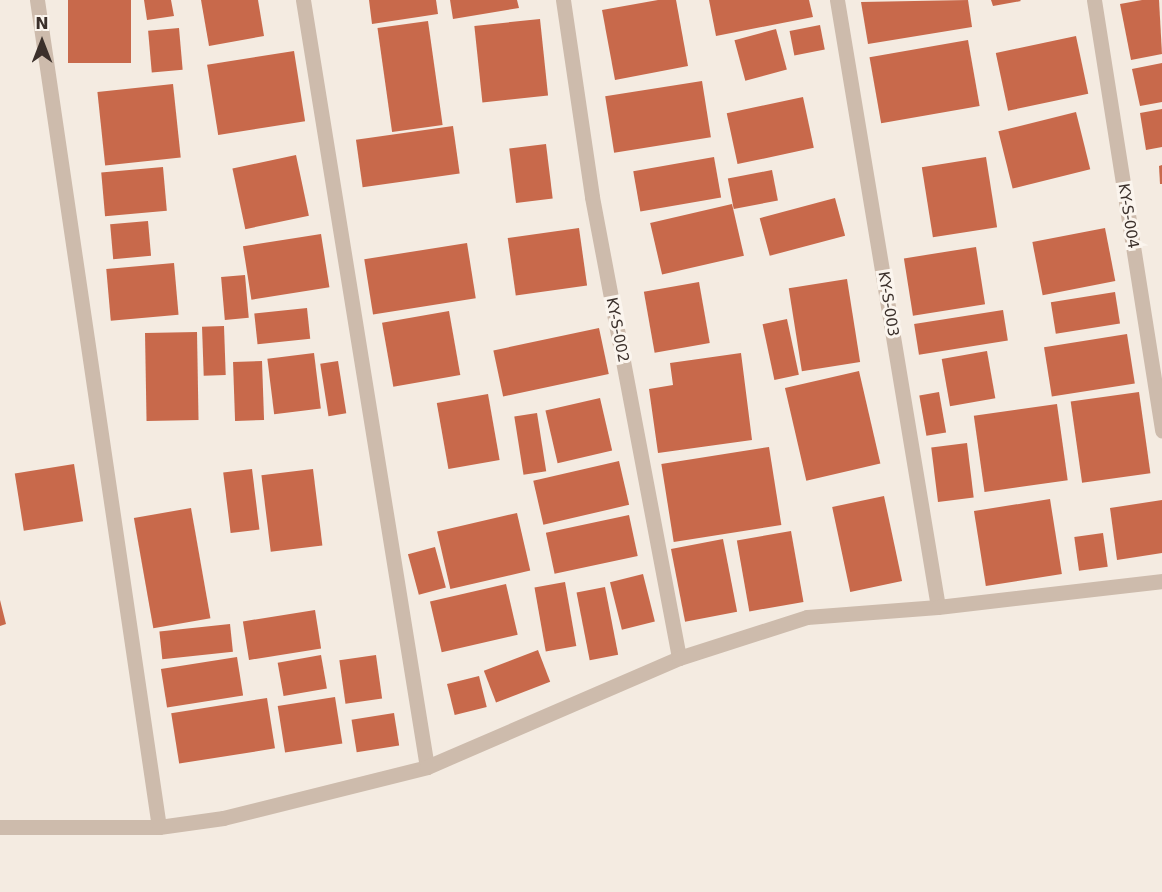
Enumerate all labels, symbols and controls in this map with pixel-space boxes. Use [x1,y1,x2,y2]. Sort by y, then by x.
north arrow [12,12,72,72]
text: N [35,14,49,33]
street label: KY-S-004 [1114,182,1142,250]
street label: KY-S-003 [874,270,902,338]
street label: KY-S-002 [602,296,632,364]

